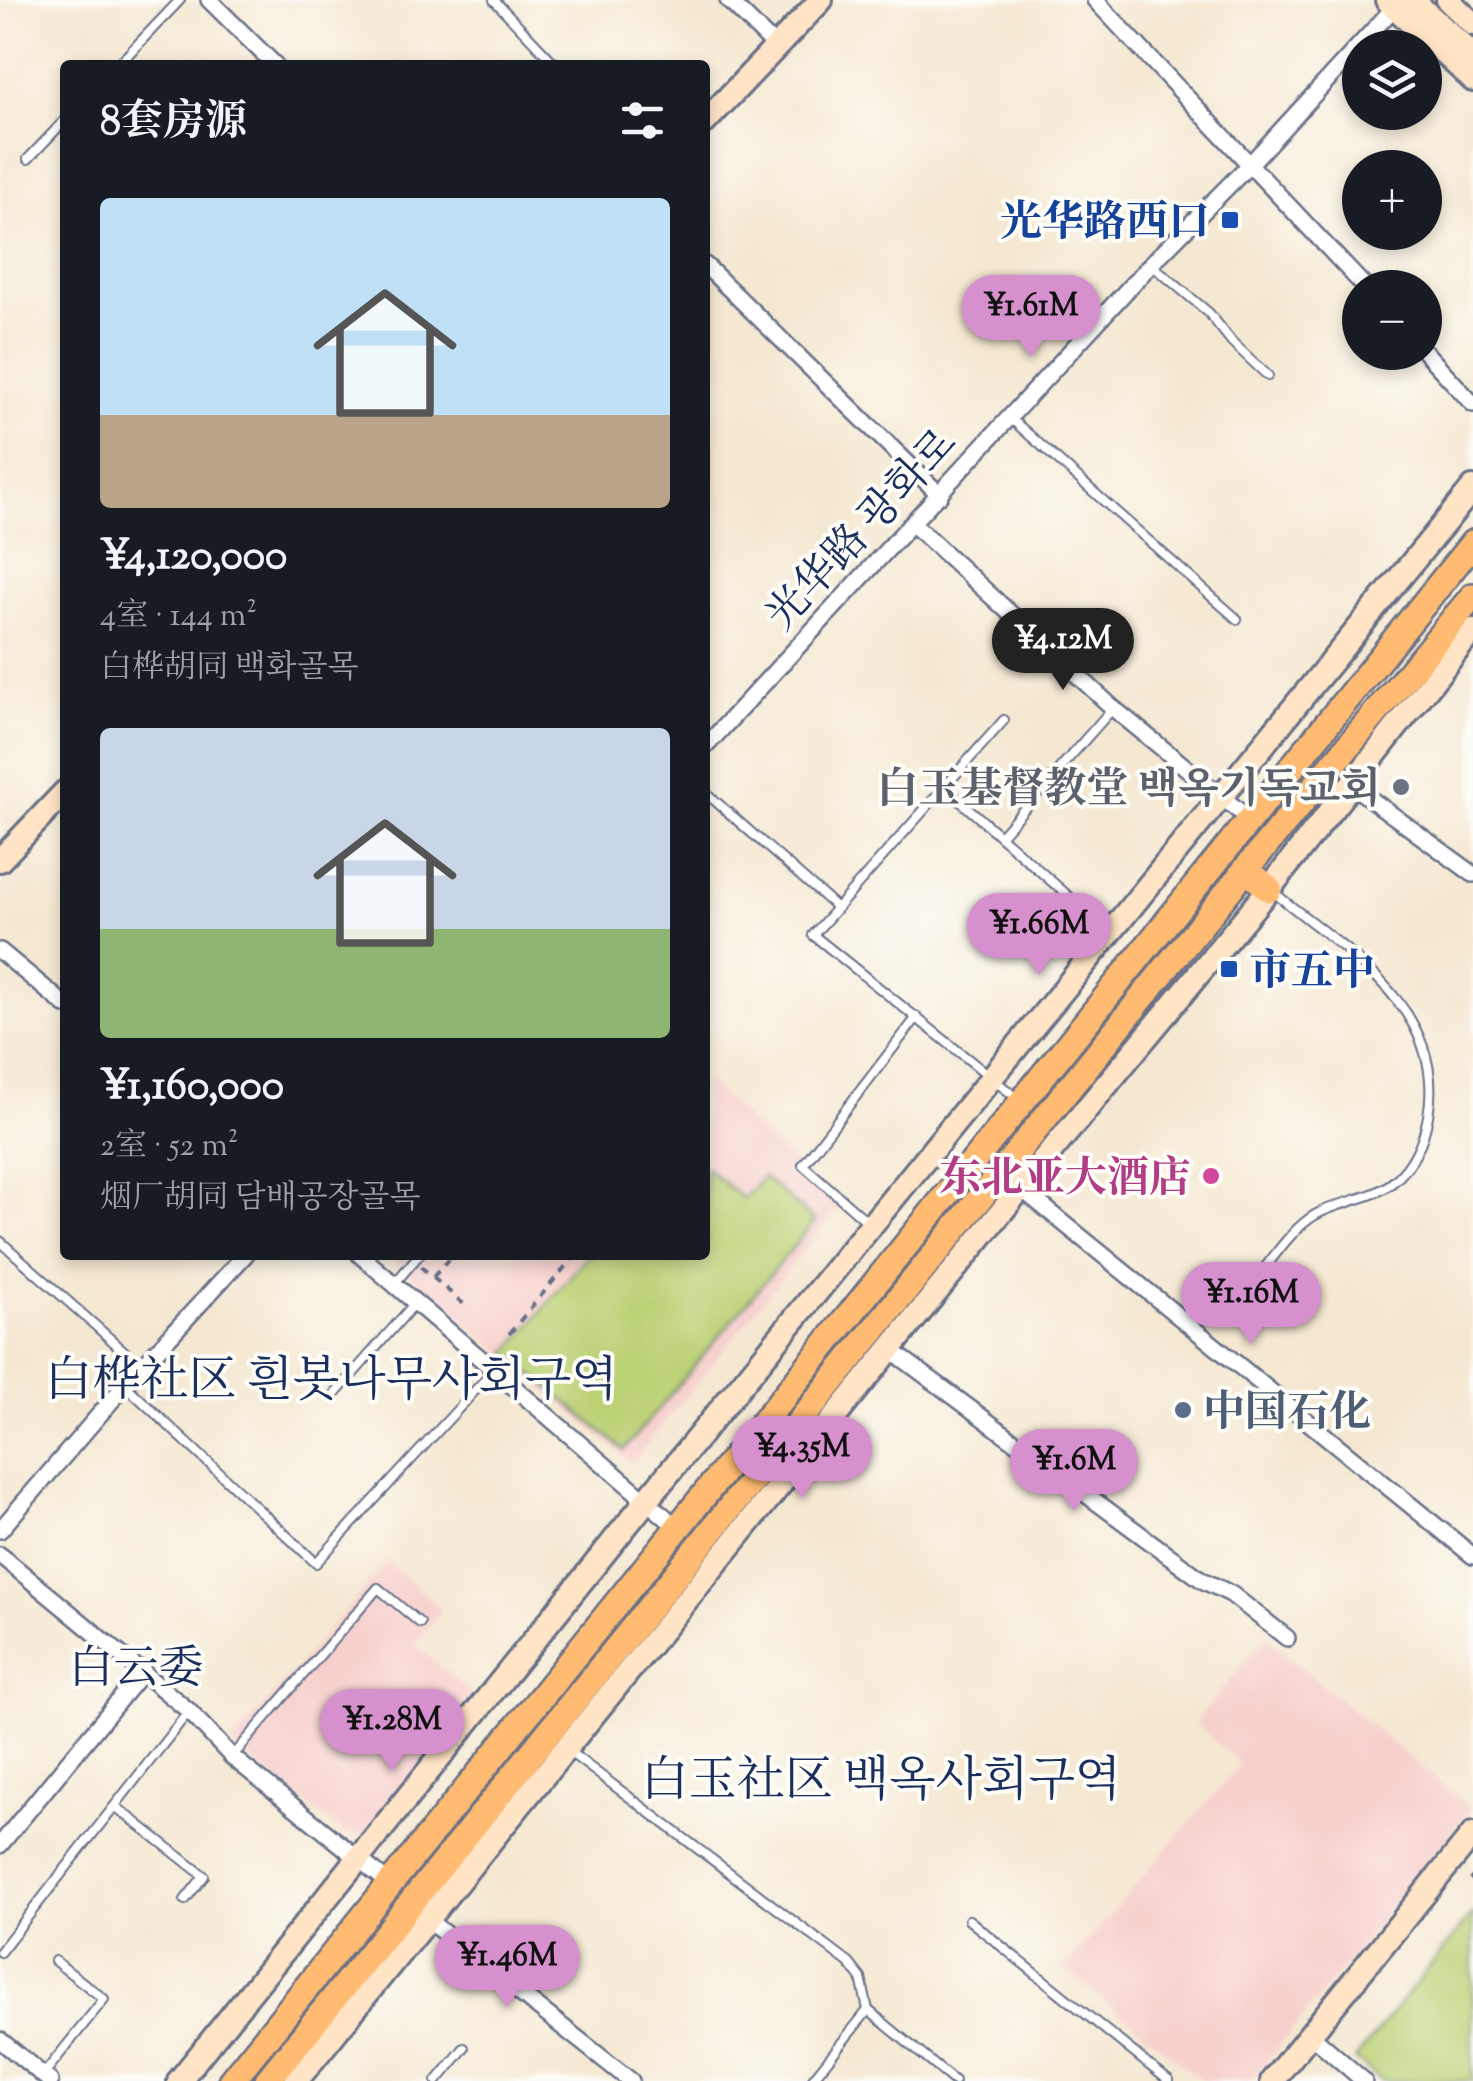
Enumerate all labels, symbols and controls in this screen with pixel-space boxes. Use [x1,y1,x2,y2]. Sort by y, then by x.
map controls [1342,30,1442,370]
button: layers [1342,30,1442,130]
icon: filters [615,93,670,148]
text: 8套房源 [100,94,247,154]
button: + [1342,150,1442,250]
place label: 光华路西口 [1000,195,1210,255]
marker: 光华路西口 [1219,209,1241,231]
icon: home [295,263,475,443]
button: − [1342,270,1442,370]
pin: ¥1.61M [950,275,1112,360]
text: ¥1.61M [984,284,1078,330]
street label: 光华路 광화로 [754,417,973,646]
text: ¥4,120,000 [100,528,287,588]
text: 4室 · 144 m² [100,594,257,640]
pin: ¥4.12M [982,608,1144,693]
text: ¥4.12M [1014,617,1112,663]
text: 白桦胡同 백화골목 [100,646,358,692]
place label: 白玉基督教堂 백옥기독교회 [877,762,1381,822]
marker: 白玉基督教堂 백옥기독교회 [1390,776,1412,798]
icon: home [295,793,475,973]
pin: ¥1.66M [958,893,1120,978]
text: ¥1.66M [989,902,1089,948]
place label: 市五中 [1249,944,1375,1004]
marker: 市五中 [1218,958,1240,980]
text: ¥1,160,000 [100,1058,284,1118]
text: 2室 · 52 m² [100,1124,239,1170]
place label: 东北亚大酒店 [939,1151,1191,1211]
marker: 东北亚大酒店 [1200,1165,1222,1187]
text: 烟厂胡同 담배공장골목 [100,1176,420,1222]
pin: ¥1.16M [1170,1262,1332,1347]
text: ¥1.16M [1203,1271,1299,1317]
district label: 白桦社区 흰봇나무사회구역 [44,1349,618,1418]
place label: 中国石化 [1203,1385,1371,1445]
marker: 中国石化 [1172,1399,1194,1421]
pin: ¥4.35M [721,1416,883,1501]
text: ¥4.35M [754,1425,850,1471]
pin: ¥1.6M [1004,1429,1144,1514]
text: ¥1.6M [1032,1438,1116,1484]
district label: 白云委 [68,1639,204,1704]
pin: ¥1.28M [311,1689,473,1774]
text: ¥1.28M [342,1698,442,1744]
district label: 白玉社区 백옥사회구역 [641,1749,1121,1818]
pin: ¥1.46M [426,1925,588,2010]
text: ¥1.46M [457,1934,557,1980]

